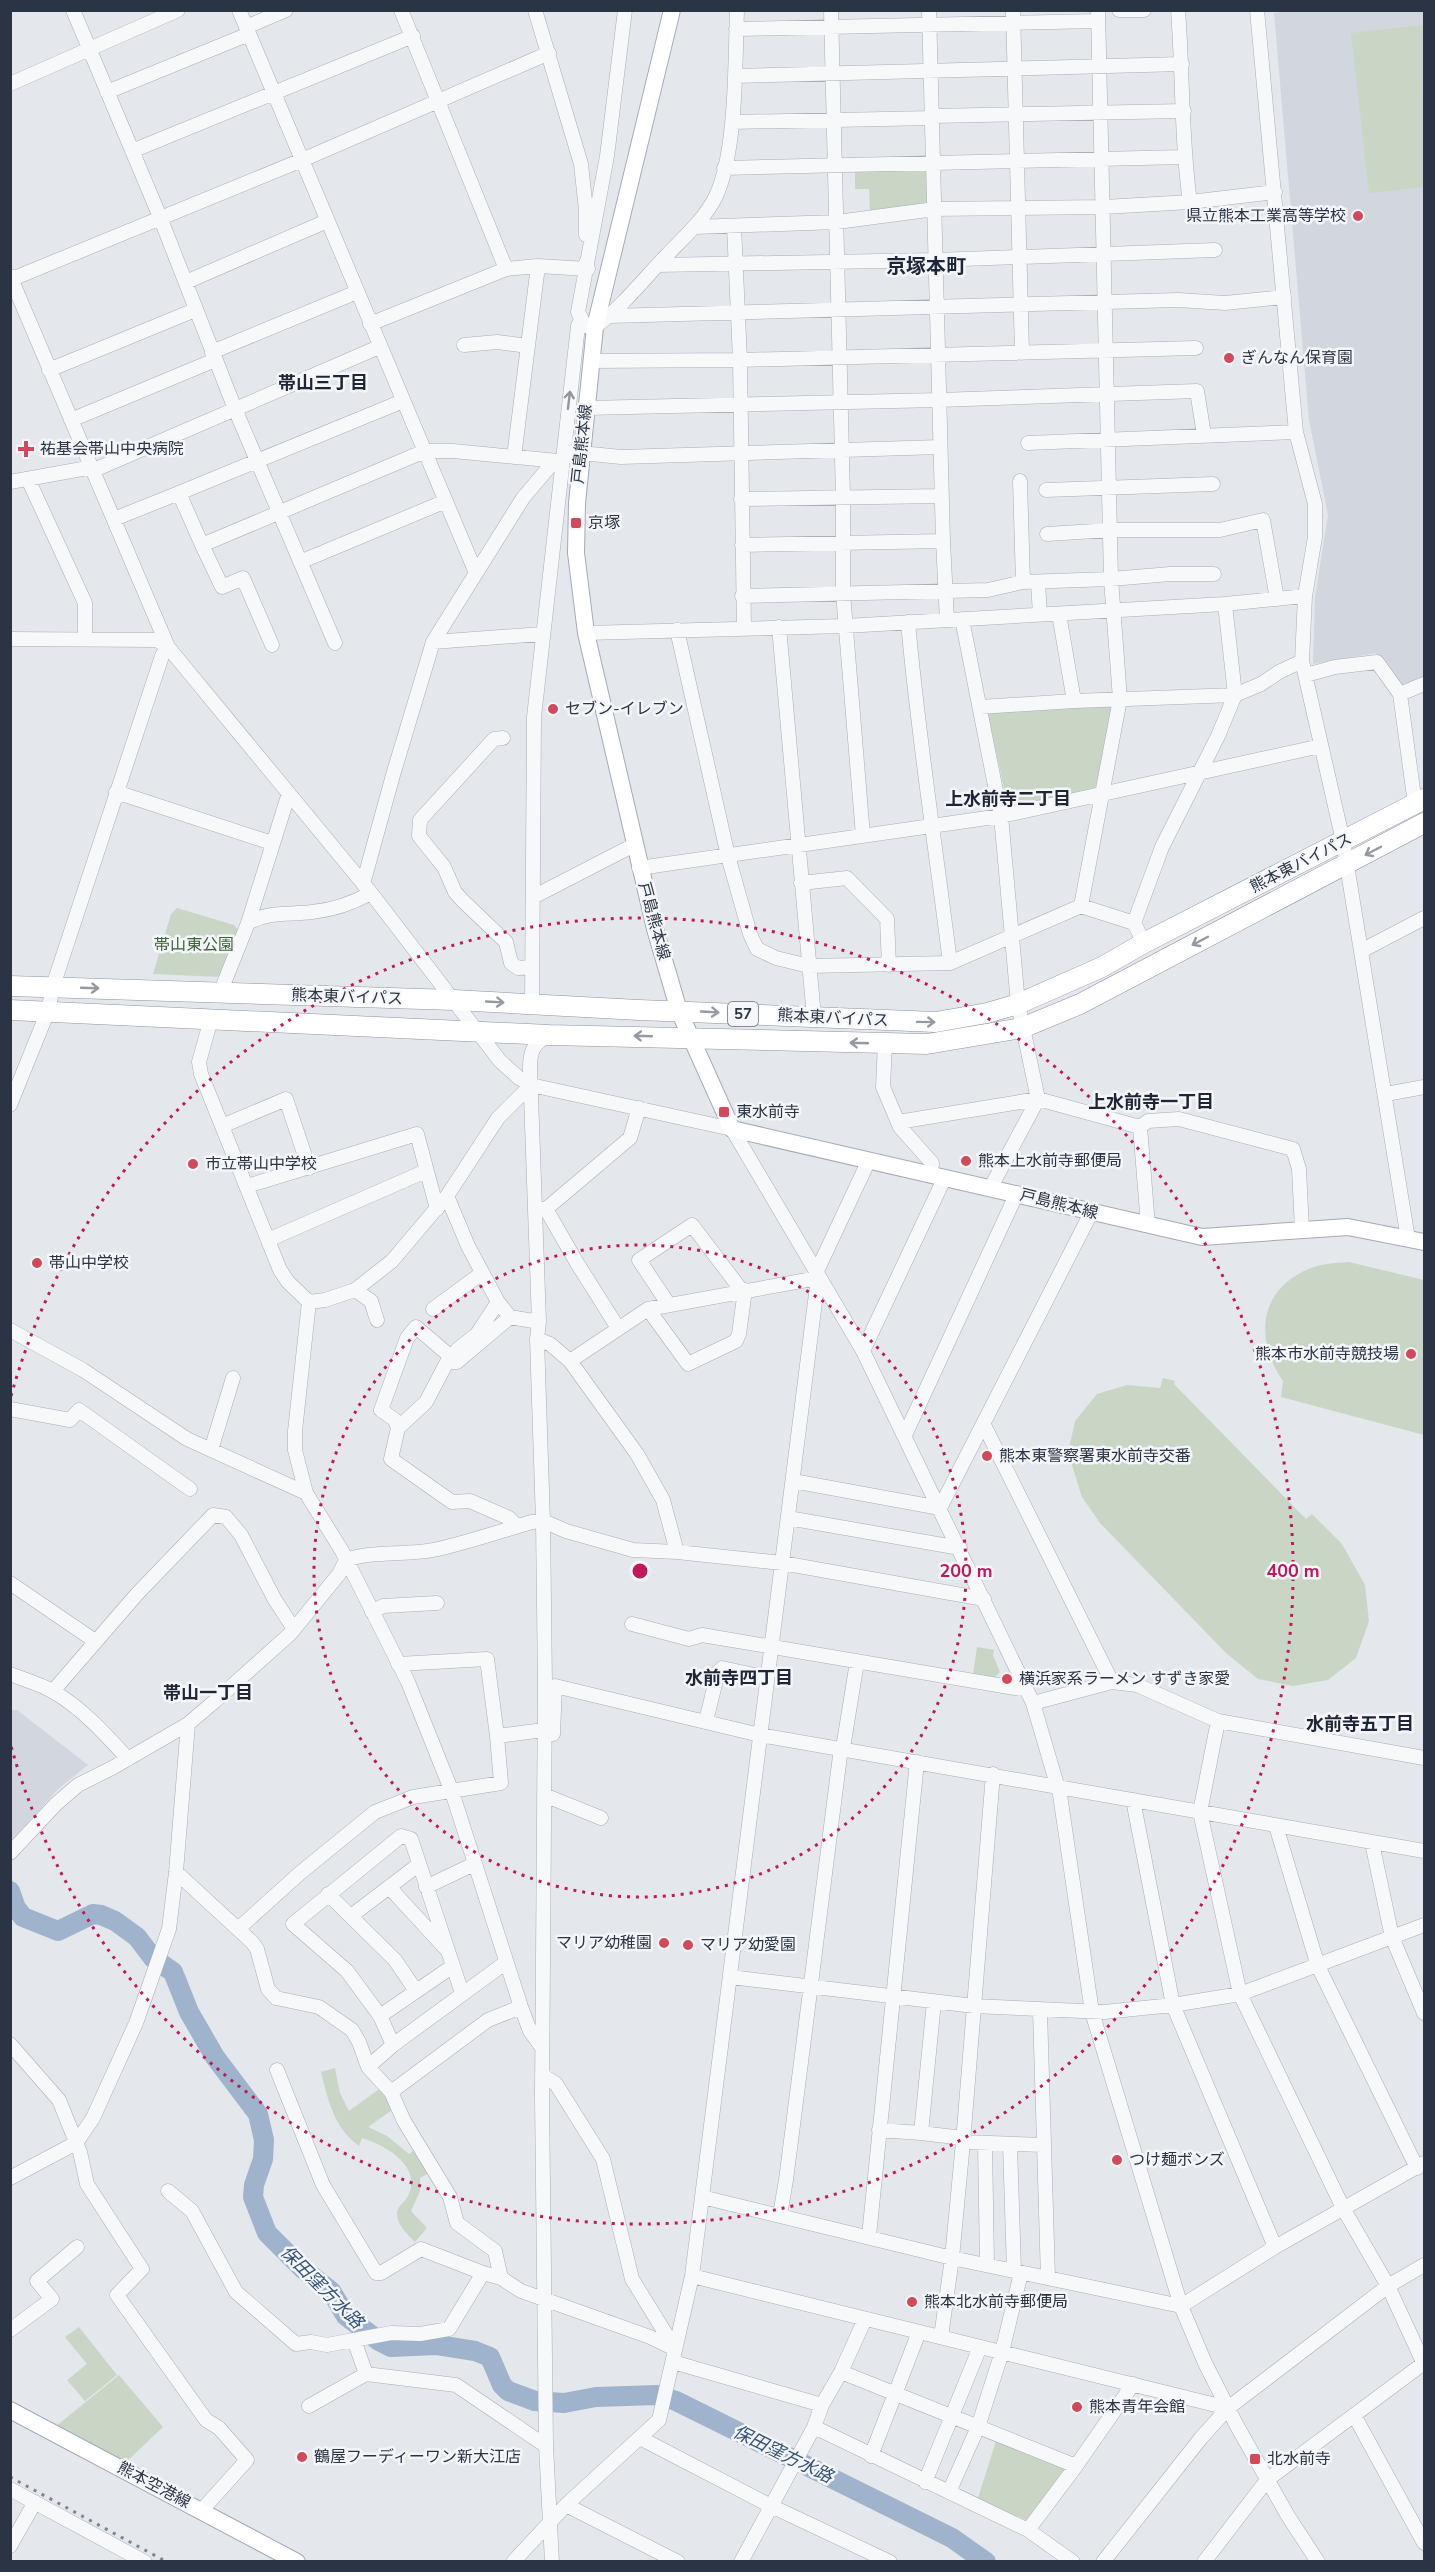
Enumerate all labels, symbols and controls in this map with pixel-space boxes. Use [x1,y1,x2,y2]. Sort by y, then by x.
place label: 県立熊本工業高等学校 [1186,205,1346,227]
marker: 県立熊本工業高等学校 [1351,209,1365,223]
district label: 京塚本町 [886,253,966,280]
place label: ぎんなん保育園 [1241,347,1353,369]
marker: ぎんなん保育園 [1222,351,1236,365]
district label: 帯山三丁目 [278,371,368,395]
one-way arrow [564,390,575,410]
street label: 戸島熊本線 [567,403,597,485]
place label: 祐基会帯山中央病院 [40,438,184,460]
marker: 祐基会帯山中央病院 [17,440,35,458]
place label: 京塚 [588,512,620,534]
marker: 京塚 [569,516,583,530]
place label: セブン-イレブン [565,698,684,720]
marker: セブン-イレブン [546,702,560,716]
district label: 上水前寺二丁目 [945,787,1071,811]
street label: 熊本東バイパス [1246,828,1356,898]
one-way arrow [1364,845,1382,857]
street label: 戸島熊本線 [633,880,675,962]
park label: 帯山東公園 [154,934,234,956]
one-way arrow [1192,935,1209,947]
one-way arrow [79,982,99,993]
street label: 熊本東バイパス [291,984,403,1010]
one-way arrow [484,997,504,1008]
road number: 57 [728,1002,758,1026]
street label: 熊本東バイパス [777,1004,889,1032]
one-way arrow [700,1007,720,1018]
one-way arrow [916,1016,936,1028]
one-way arrow [633,1031,653,1042]
one-way arrow [849,1037,869,1048]
district label: 上水前寺一丁目 [1088,1090,1214,1114]
place label: 東水前寺 [736,1101,800,1123]
marker: 東水前寺 [717,1105,731,1119]
place label: 熊本上水前寺郵便局 [978,1150,1122,1172]
place label: 市立帯山中学校 [205,1153,317,1175]
marker: 熊本上水前寺郵便局 [959,1154,973,1168]
marker: 市立帯山中学校 [186,1157,200,1171]
street label: 戸島熊本線 [1018,1184,1100,1224]
place label: 帯山中学校 [49,1252,129,1274]
marker: 帯山中学校 [30,1256,44,1270]
place label: 熊本市水前寺競技場 [1255,1343,1399,1365]
marker: 熊本市水前寺競技場 [1404,1347,1418,1361]
place label: 熊本東警察署東水前寺交番 [999,1445,1191,1467]
marker: 熊本東警察署東水前寺交番 [980,1449,994,1463]
text: 200 m [939,1559,993,1583]
text: 400 m [1266,1559,1320,1583]
centre of rings [630,1561,650,1581]
district label: 水前寺四丁目 [685,1666,793,1690]
place label: 横浜家系ラーメン すずき家愛 [1019,1668,1230,1690]
marker: 横浜家系ラーメン すずき家愛 [1000,1672,1014,1686]
district label: 帯山一丁目 [163,1681,253,1705]
district label: 水前寺五丁目 [1306,1712,1414,1736]
place label: マリア幼稚園 [556,1932,652,1954]
place label: マリア幼愛園 [700,1934,796,1956]
marker: マリア幼稚園 [657,1936,671,1950]
marker: マリア幼愛園 [681,1938,695,1952]
place label: つけ麺ボンズ [1129,2149,1225,2171]
marker: つけ麺ボンズ [1110,2153,1124,2167]
water label: 保田窪方水路 [275,2240,370,2335]
place label: 熊本北水前寺郵便局 [924,2291,1068,2313]
marker: 熊本北水前寺郵便局 [905,2295,919,2309]
place label: 熊本青年会館 [1089,2396,1185,2418]
marker: 熊本青年会館 [1070,2400,1084,2414]
water label: 保田窪方水路 [729,2420,839,2489]
place label: 鶴屋フーディーワン新大江店 [314,2446,521,2468]
place label: 北水前寺 [1267,2448,1331,2470]
marker: 鶴屋フーディーワン新大江店 [295,2450,309,2464]
marker: 北水前寺 [1248,2452,1262,2466]
street label: 熊本空港線 [114,2457,194,2513]

